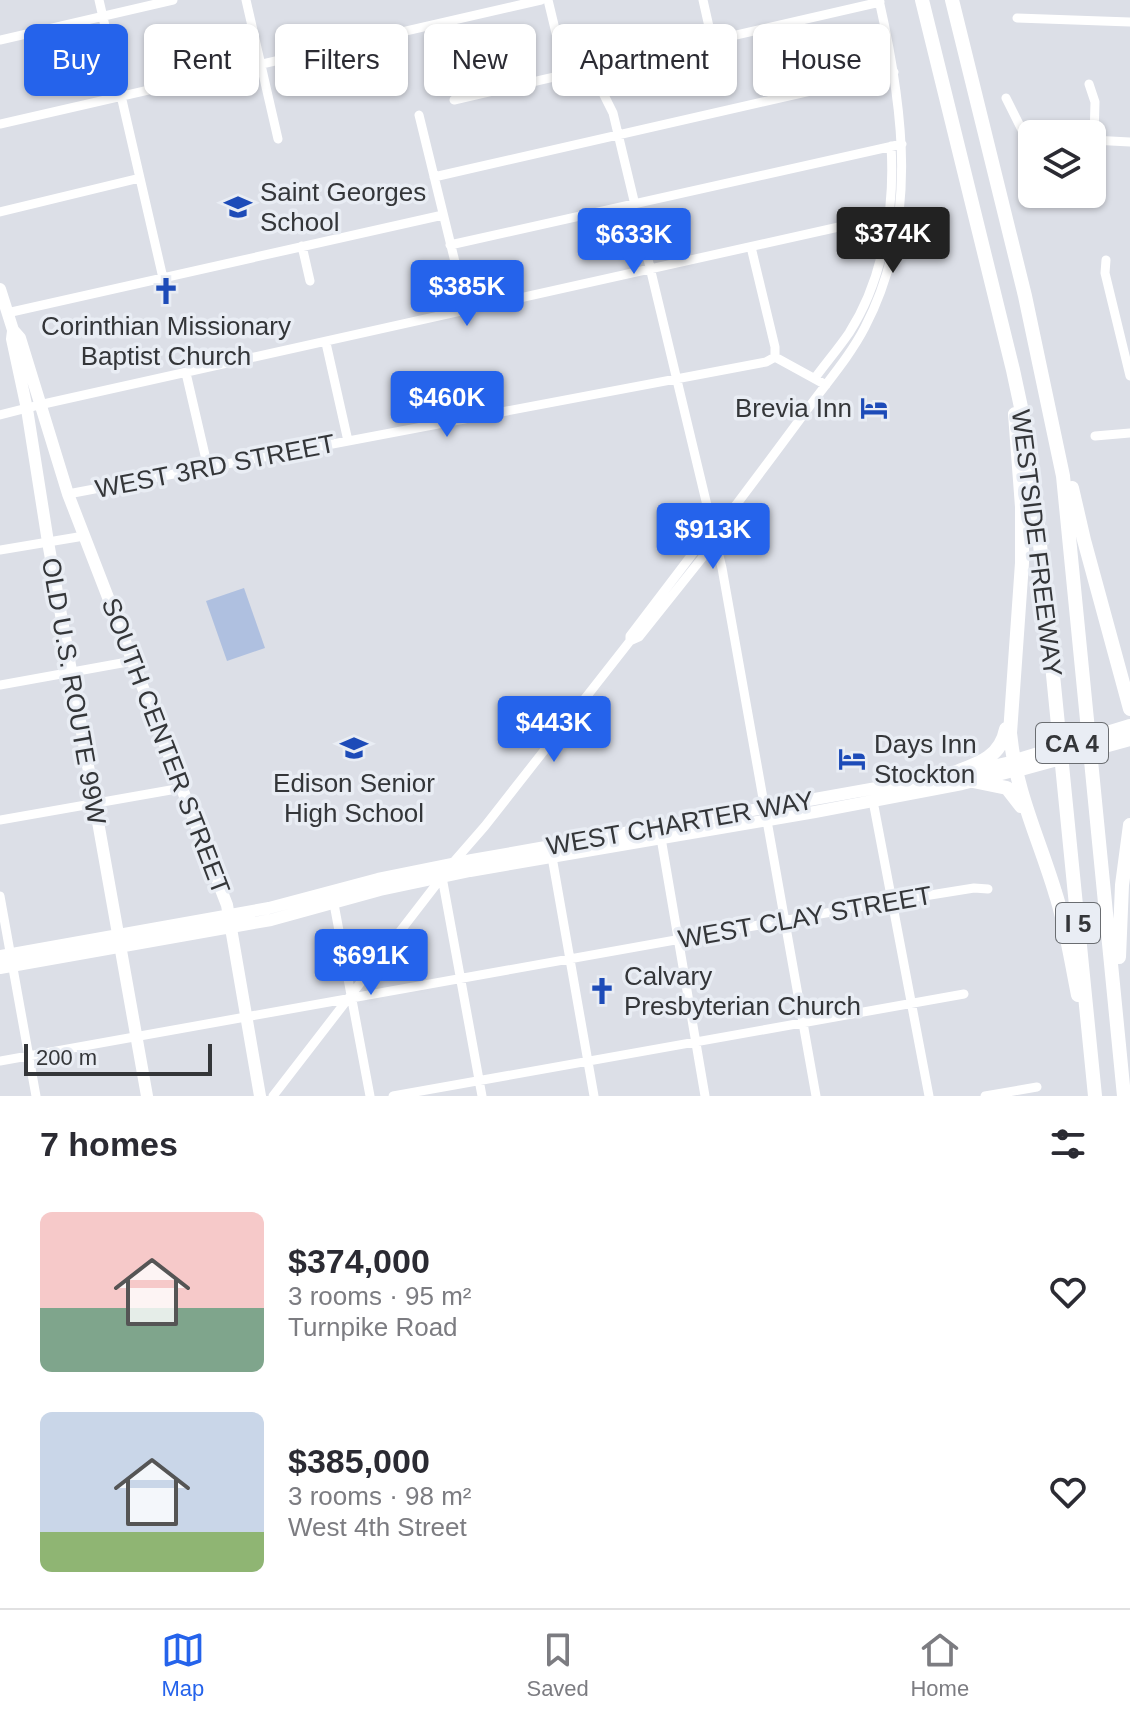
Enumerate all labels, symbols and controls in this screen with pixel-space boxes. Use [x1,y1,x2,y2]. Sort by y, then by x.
chip: Buy [24,24,128,96]
chip: Rent [144,24,259,96]
chip: Filters [275,24,408,96]
chip: New [424,24,536,96]
chip: Apartment [552,24,737,96]
chip: House [753,24,890,96]
map controls [1018,120,1106,208]
button: layers [1018,120,1106,208]
place label: Saint Georges School [260,177,426,237]
school or university icon: Saint Georges School [223,192,253,222]
pin: $374K [837,207,949,275]
pin: $633K [578,208,690,276]
text: $374K [855,218,931,248]
text: $633K [596,219,672,249]
pin: $385K [411,260,523,328]
text: $385K [429,271,505,301]
church icon: Corinthian Missionary Baptist Church [151,276,181,306]
place label: Corinthian Missionary Baptist Church [41,311,291,371]
pin: $460K [391,371,503,439]
text: $460K [409,382,485,412]
place label: Brevia Inn [735,393,852,423]
hotel icon: Brevia Inn [859,393,889,423]
street label: WESTSIDE FREEWAY [1006,408,1068,678]
street label: WEST 3RD STREET [93,428,338,504]
pin: $913K [657,503,769,571]
text: $913K [675,514,751,544]
street label: OLD U.S. ROUTE 99W [36,555,112,827]
street label: SOUTH CENTER STREET [96,594,236,898]
pin: $443K [498,696,610,764]
text: $443K [516,707,592,737]
road number: CA 4 [1036,723,1108,763]
place label: Days Inn Stockton [874,729,977,789]
school or university icon: Edison Senior High School [339,733,369,763]
hotel icon: Days Inn Stockton [837,744,867,774]
place label: Edison Senior High School [273,768,435,828]
street label: WEST CHARTER WAY [544,785,816,861]
street label: WEST CLAY STREET [676,880,934,954]
road number: I 5 [1056,903,1100,943]
pin: $691K [315,929,427,997]
text: $691K [333,940,409,970]
place label: Calvary Presbyterian Church [624,961,861,1021]
church icon: Calvary Presbyterian Church [587,976,617,1006]
scale bar [24,1040,212,1076]
text: 200 m [36,1045,97,1070]
icon: filters [1046,1122,1090,1166]
text: 7 homes [40,1125,178,1163]
text: $374,000 [288,1242,430,1280]
icon: home [104,1244,200,1340]
icon: heart [1046,1270,1090,1314]
text: 3 rooms · 95 m² [288,1281,472,1311]
text: Turnpike Road [288,1312,458,1342]
text: $385,000 [288,1442,430,1480]
icon: home [104,1444,200,1540]
icon: heart [1046,1470,1090,1514]
text: 3 rooms · 98 m² [288,1481,472,1511]
text: West 4th Street [288,1512,467,1542]
tab: Map [161,1628,205,1702]
tab: Saved [526,1628,589,1702]
tab: Home [910,1628,969,1702]

